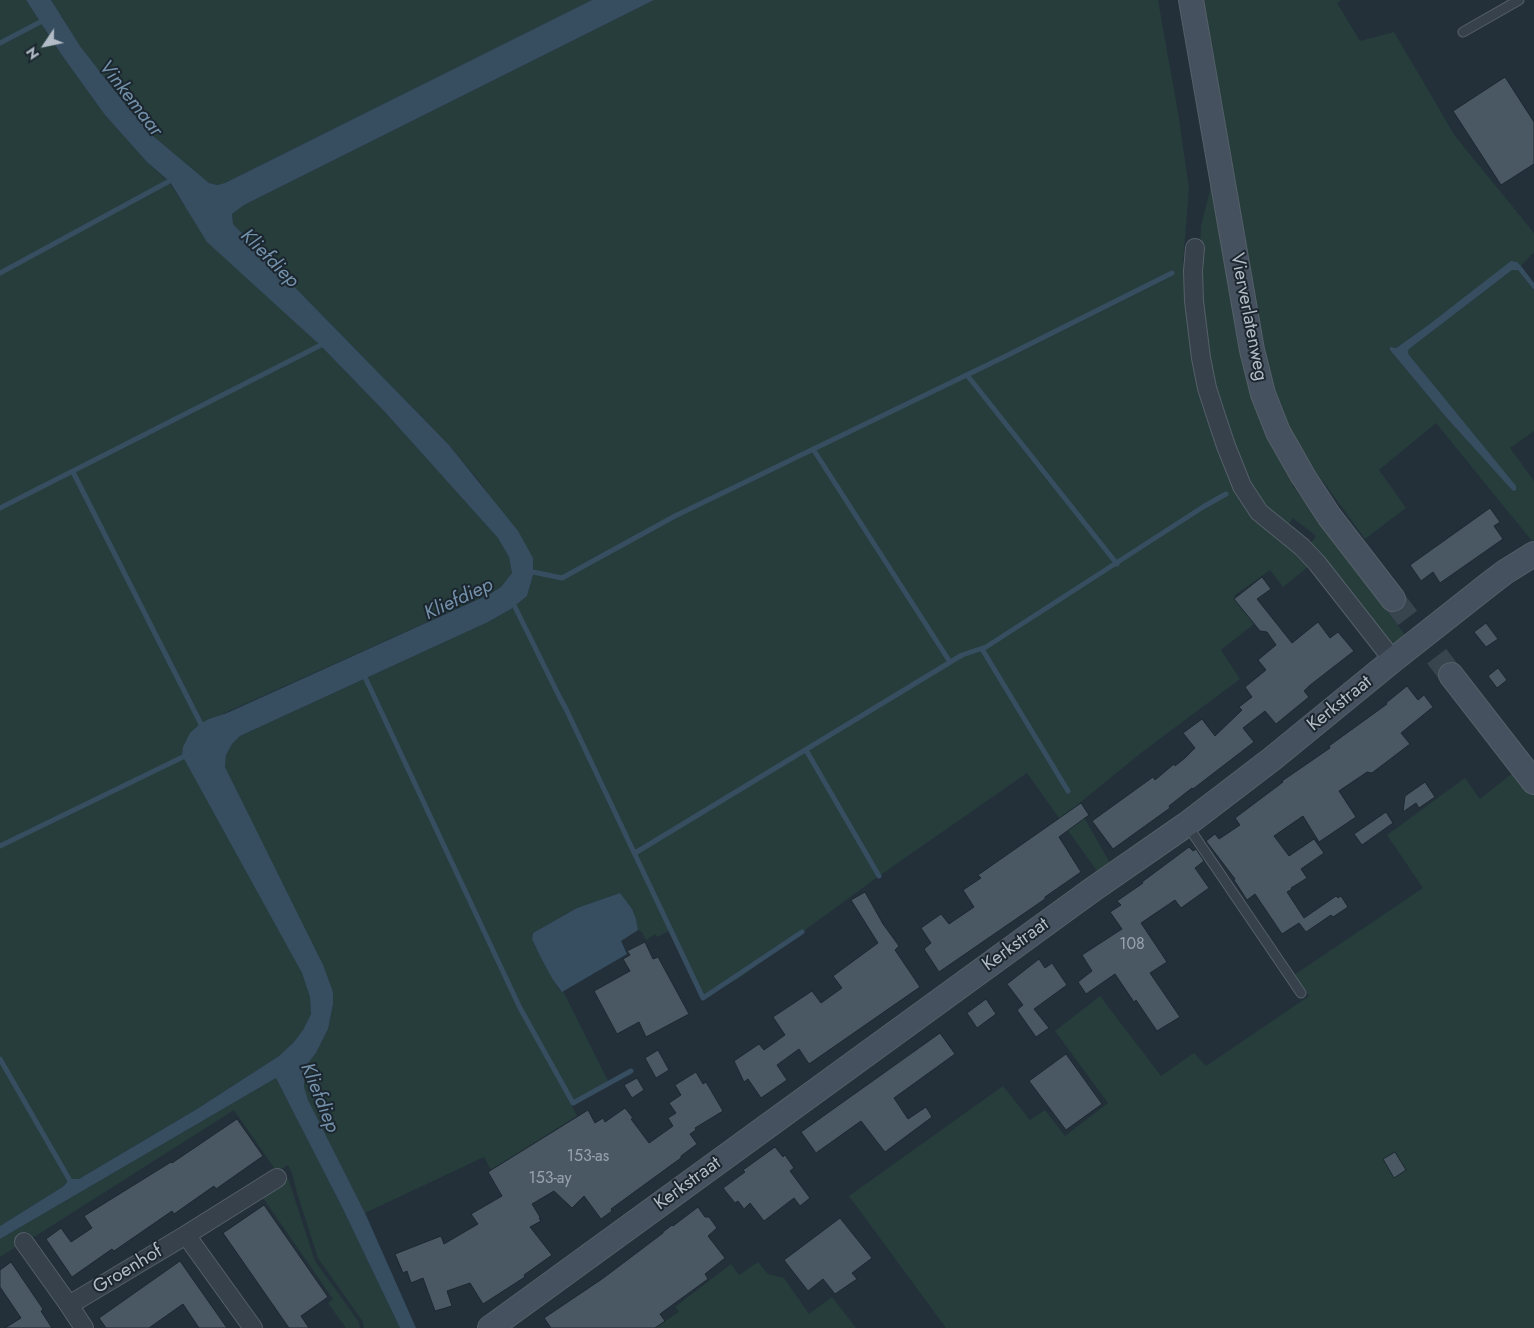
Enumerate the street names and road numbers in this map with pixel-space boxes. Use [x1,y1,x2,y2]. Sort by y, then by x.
street label: Vierverlatenweg [1224,251,1272,383]
street label: Kerkstraat [1303,671,1377,737]
street label: Kerkstraat [978,913,1054,977]
street label: Kerkstraat [650,1152,726,1216]
street label: Groenhof [89,1240,167,1300]

